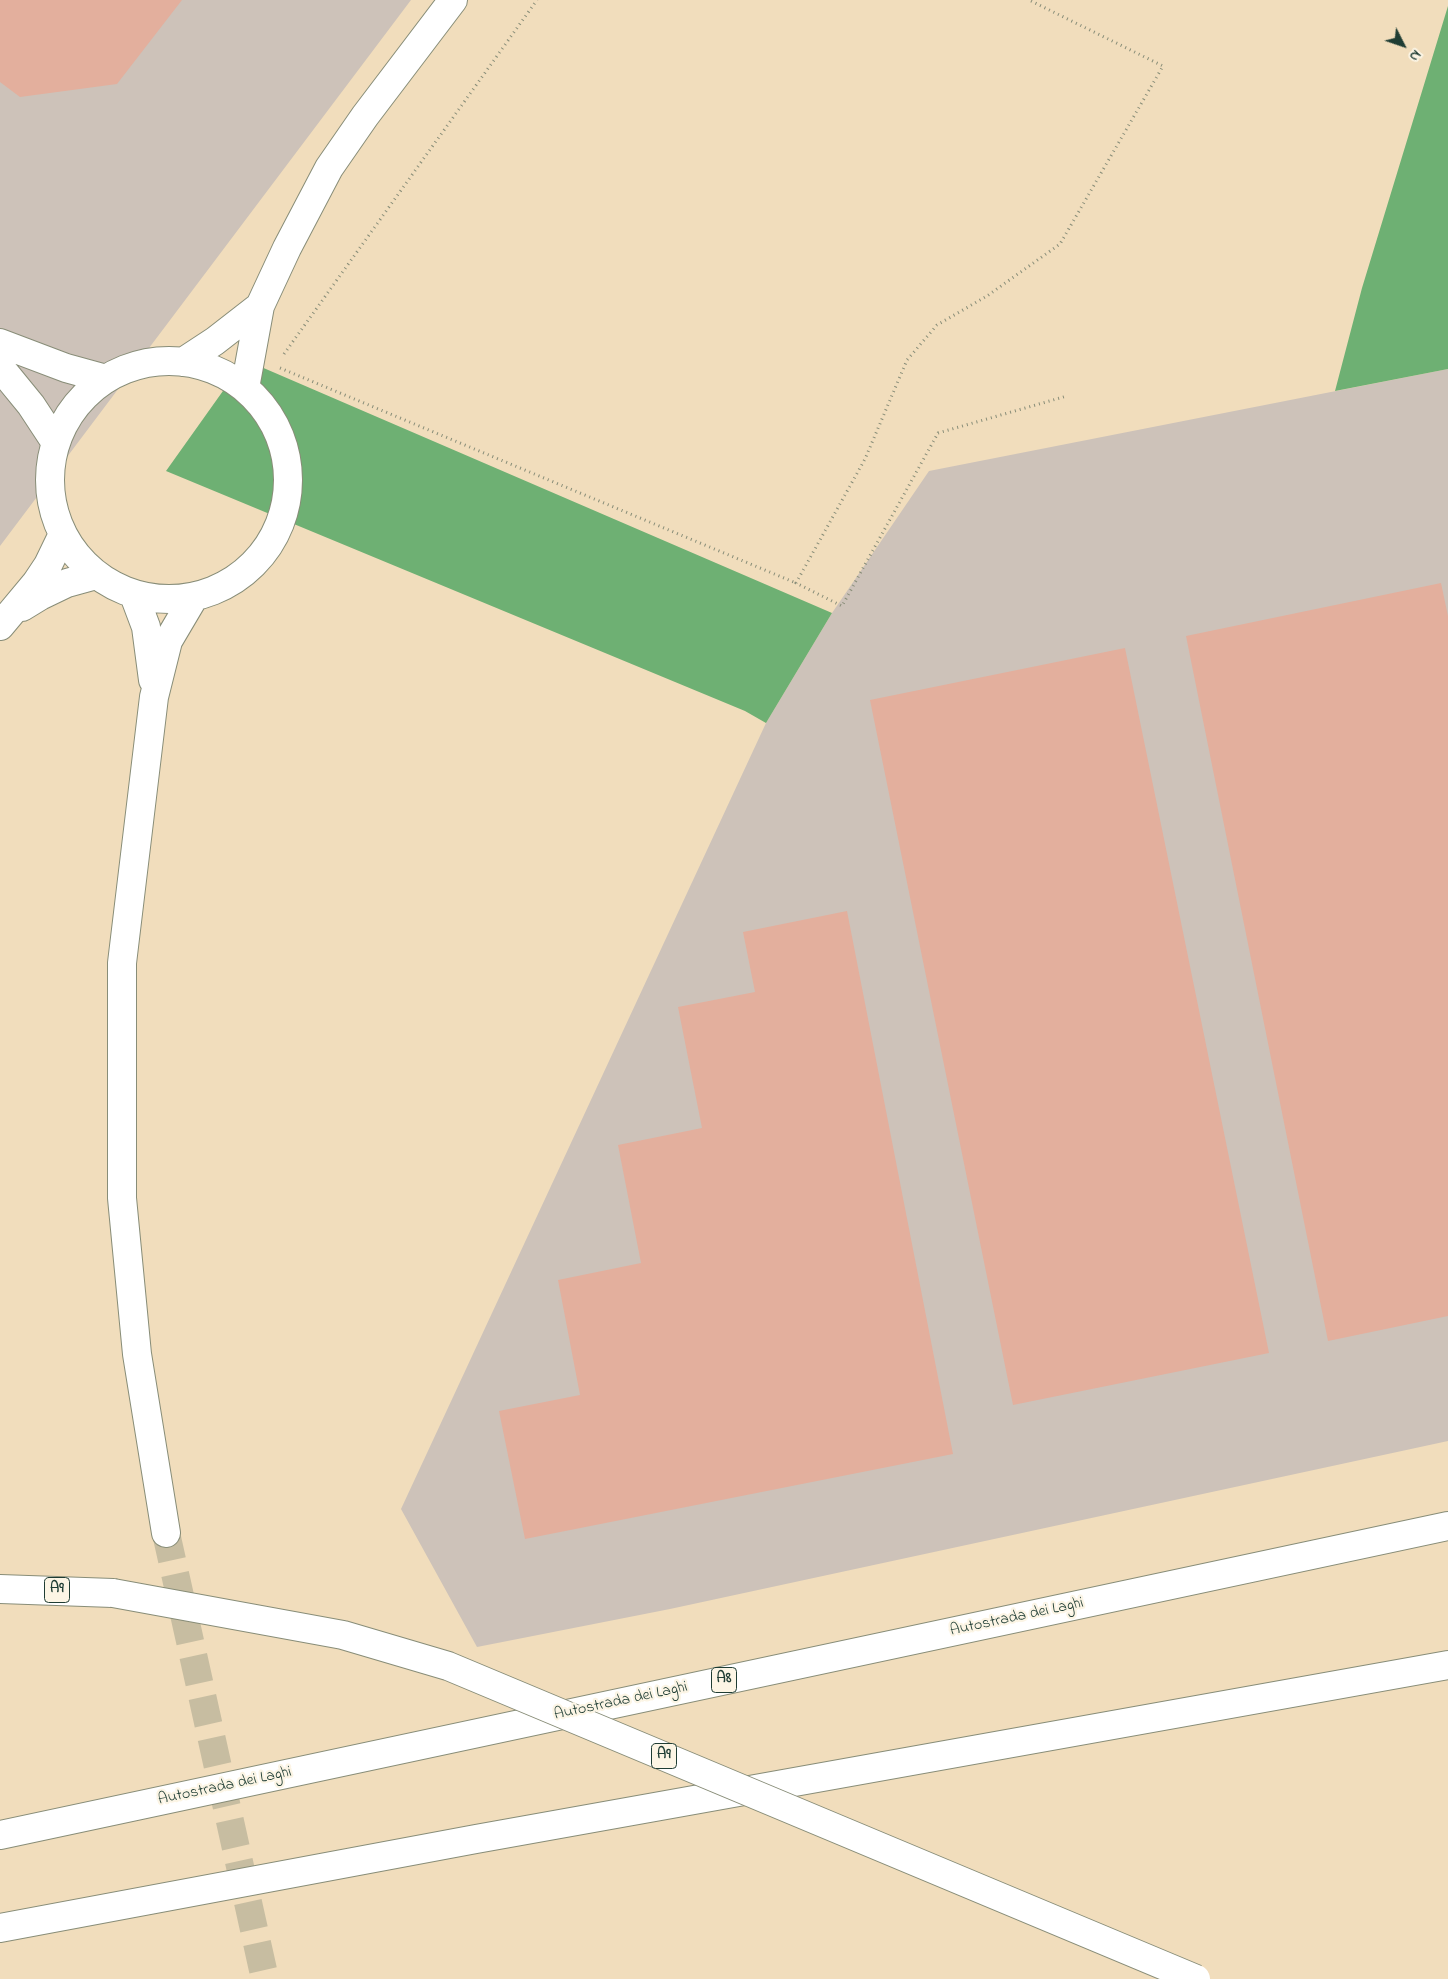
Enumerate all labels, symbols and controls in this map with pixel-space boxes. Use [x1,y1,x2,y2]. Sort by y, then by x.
north arrow [1378,20,1428,70]
text: N [1404,45,1426,66]
road number: A9 [44,1578,70,1602]
street label: Autostrada dei Laghi [948,1594,1086,1642]
road number: A8 [712,1668,736,1692]
street label: Autostrada dei Laghi [552,1678,690,1726]
road number: A9 [652,1744,676,1768]
street label: Autostrada dei Laghi [156,1763,294,1811]

